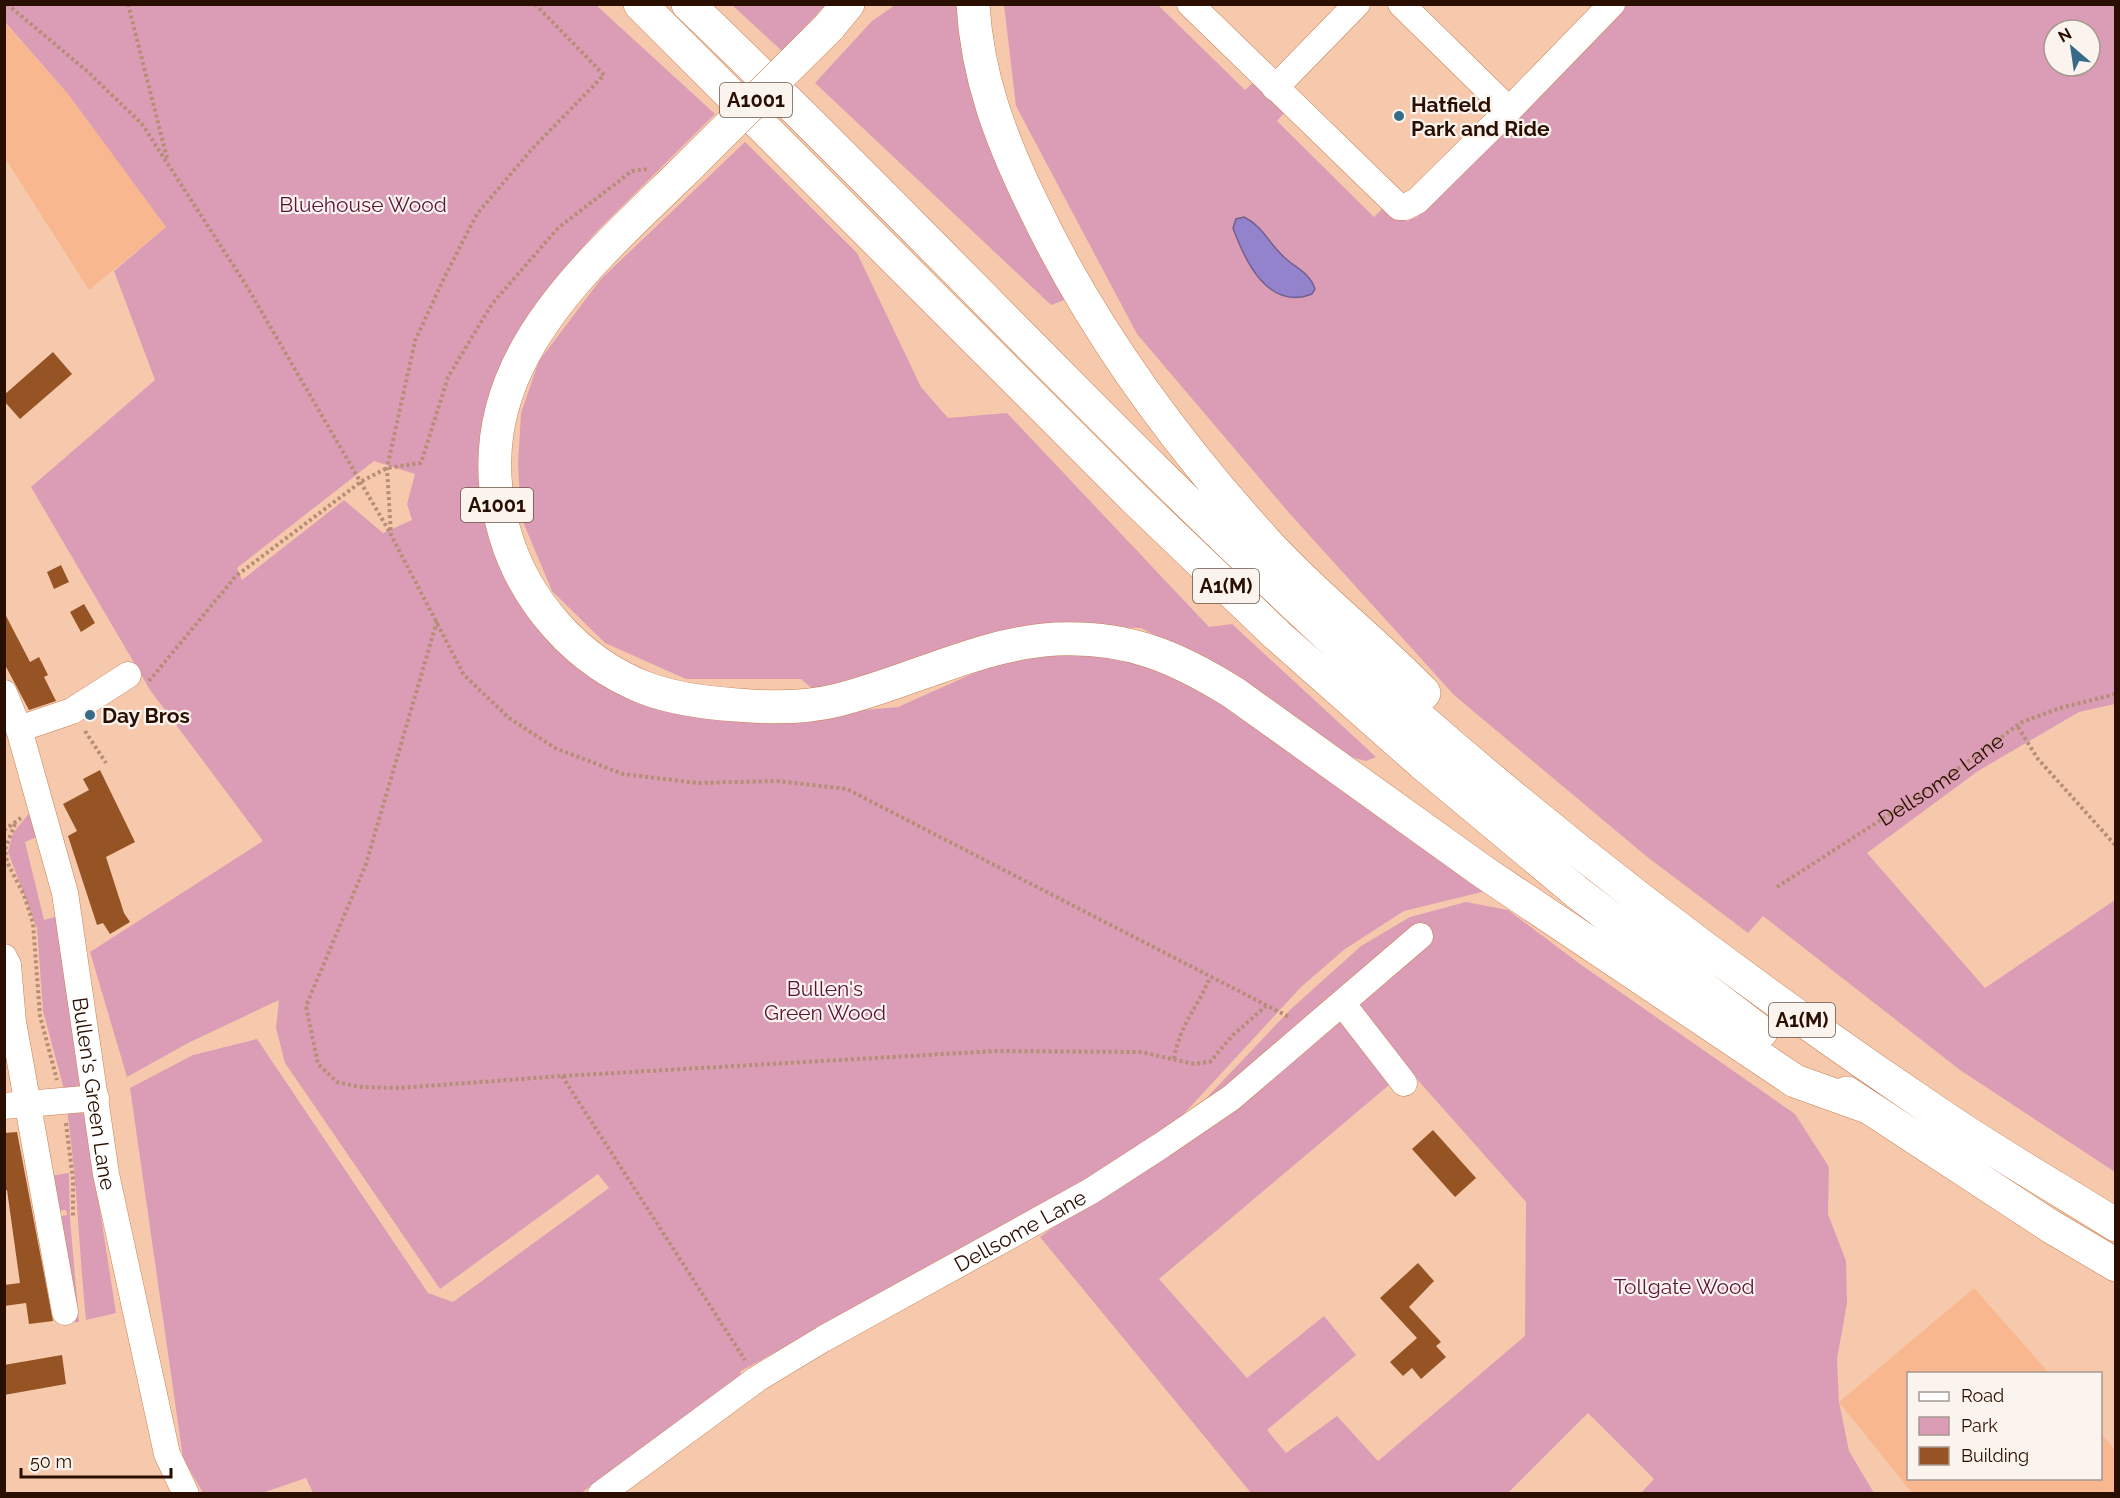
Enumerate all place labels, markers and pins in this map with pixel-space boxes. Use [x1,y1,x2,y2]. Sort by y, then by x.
place label: Hatfield Park and Ride [1411,92,1550,141]
marker: Hatfield Park and Ride [1392,109,1406,123]
place label: Day Bros [102,703,190,728]
marker: Day Bros [83,708,97,722]

